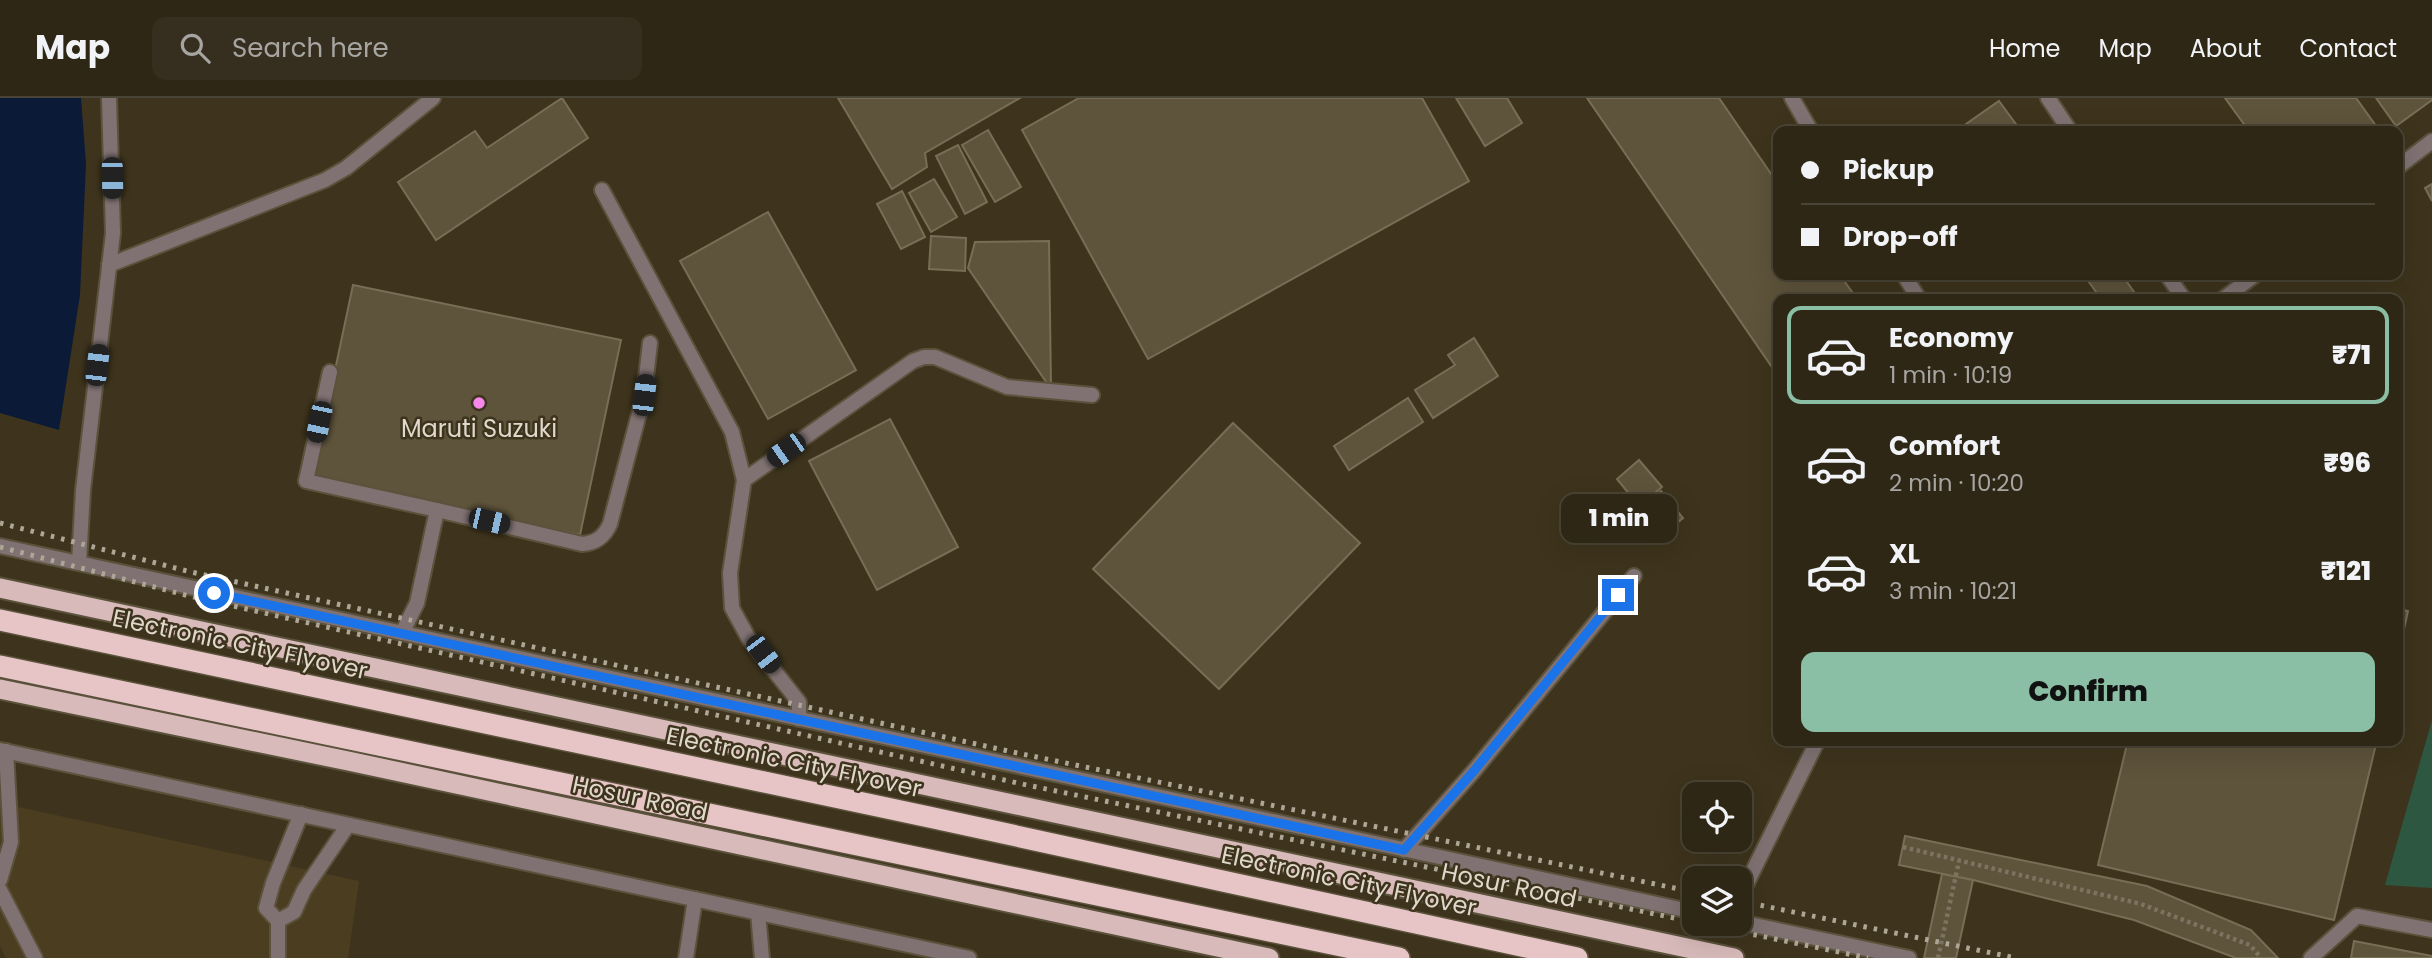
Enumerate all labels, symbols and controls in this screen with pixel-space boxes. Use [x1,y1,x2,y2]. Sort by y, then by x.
search box [152,17,642,80]
text: Map [35,24,110,71]
icon: search [176,29,214,67]
text: Search here [232,30,389,66]
text: Home [1989,32,2061,65]
text: Map [2099,32,2152,65]
text: About [2190,32,2261,65]
text: Contact [2299,32,2397,65]
text: Pickup [1843,152,1934,188]
car [102,157,123,199]
text: Drop-off [1843,219,1958,255]
text: Economy [1889,320,2013,356]
icon: car [1805,324,1868,387]
text: ₹71 [2332,337,2371,373]
car [85,343,110,387]
text: 1 min · 10:19 [1889,359,2012,391]
car [632,373,657,417]
marker: Maruti Suzuki [471,395,487,411]
car [305,399,334,445]
place label: Maruti Suzuki [401,412,557,445]
text: Comfort [1889,428,2001,464]
car [763,429,810,471]
icon: car [1805,432,1868,495]
text: ₹96 [2323,445,2371,481]
text: 2 min · 10:20 [1889,467,2024,499]
callout: 1 min [1560,494,1676,542]
text: 1 min [1589,502,1649,534]
car [467,506,512,536]
text: XL [1889,536,1920,572]
icon: car [1805,540,1868,603]
text: ₹121 [2321,553,2371,589]
text: 3 min · 10:21 [1889,575,2017,607]
route start [198,577,230,609]
route end [1602,579,1634,611]
street label: Electronic City Flyover [109,601,371,687]
car [742,631,785,677]
button: Confirm [1801,652,2375,732]
street label: Electronic City Flyover [663,719,925,805]
street label: Hosur Road [569,768,711,828]
map controls [1682,782,1752,936]
button: locate [1682,782,1752,852]
street label: Electronic City Flyover [1218,838,1480,924]
street label: Hosur Road [1438,855,1580,915]
button: layers [1682,866,1752,936]

